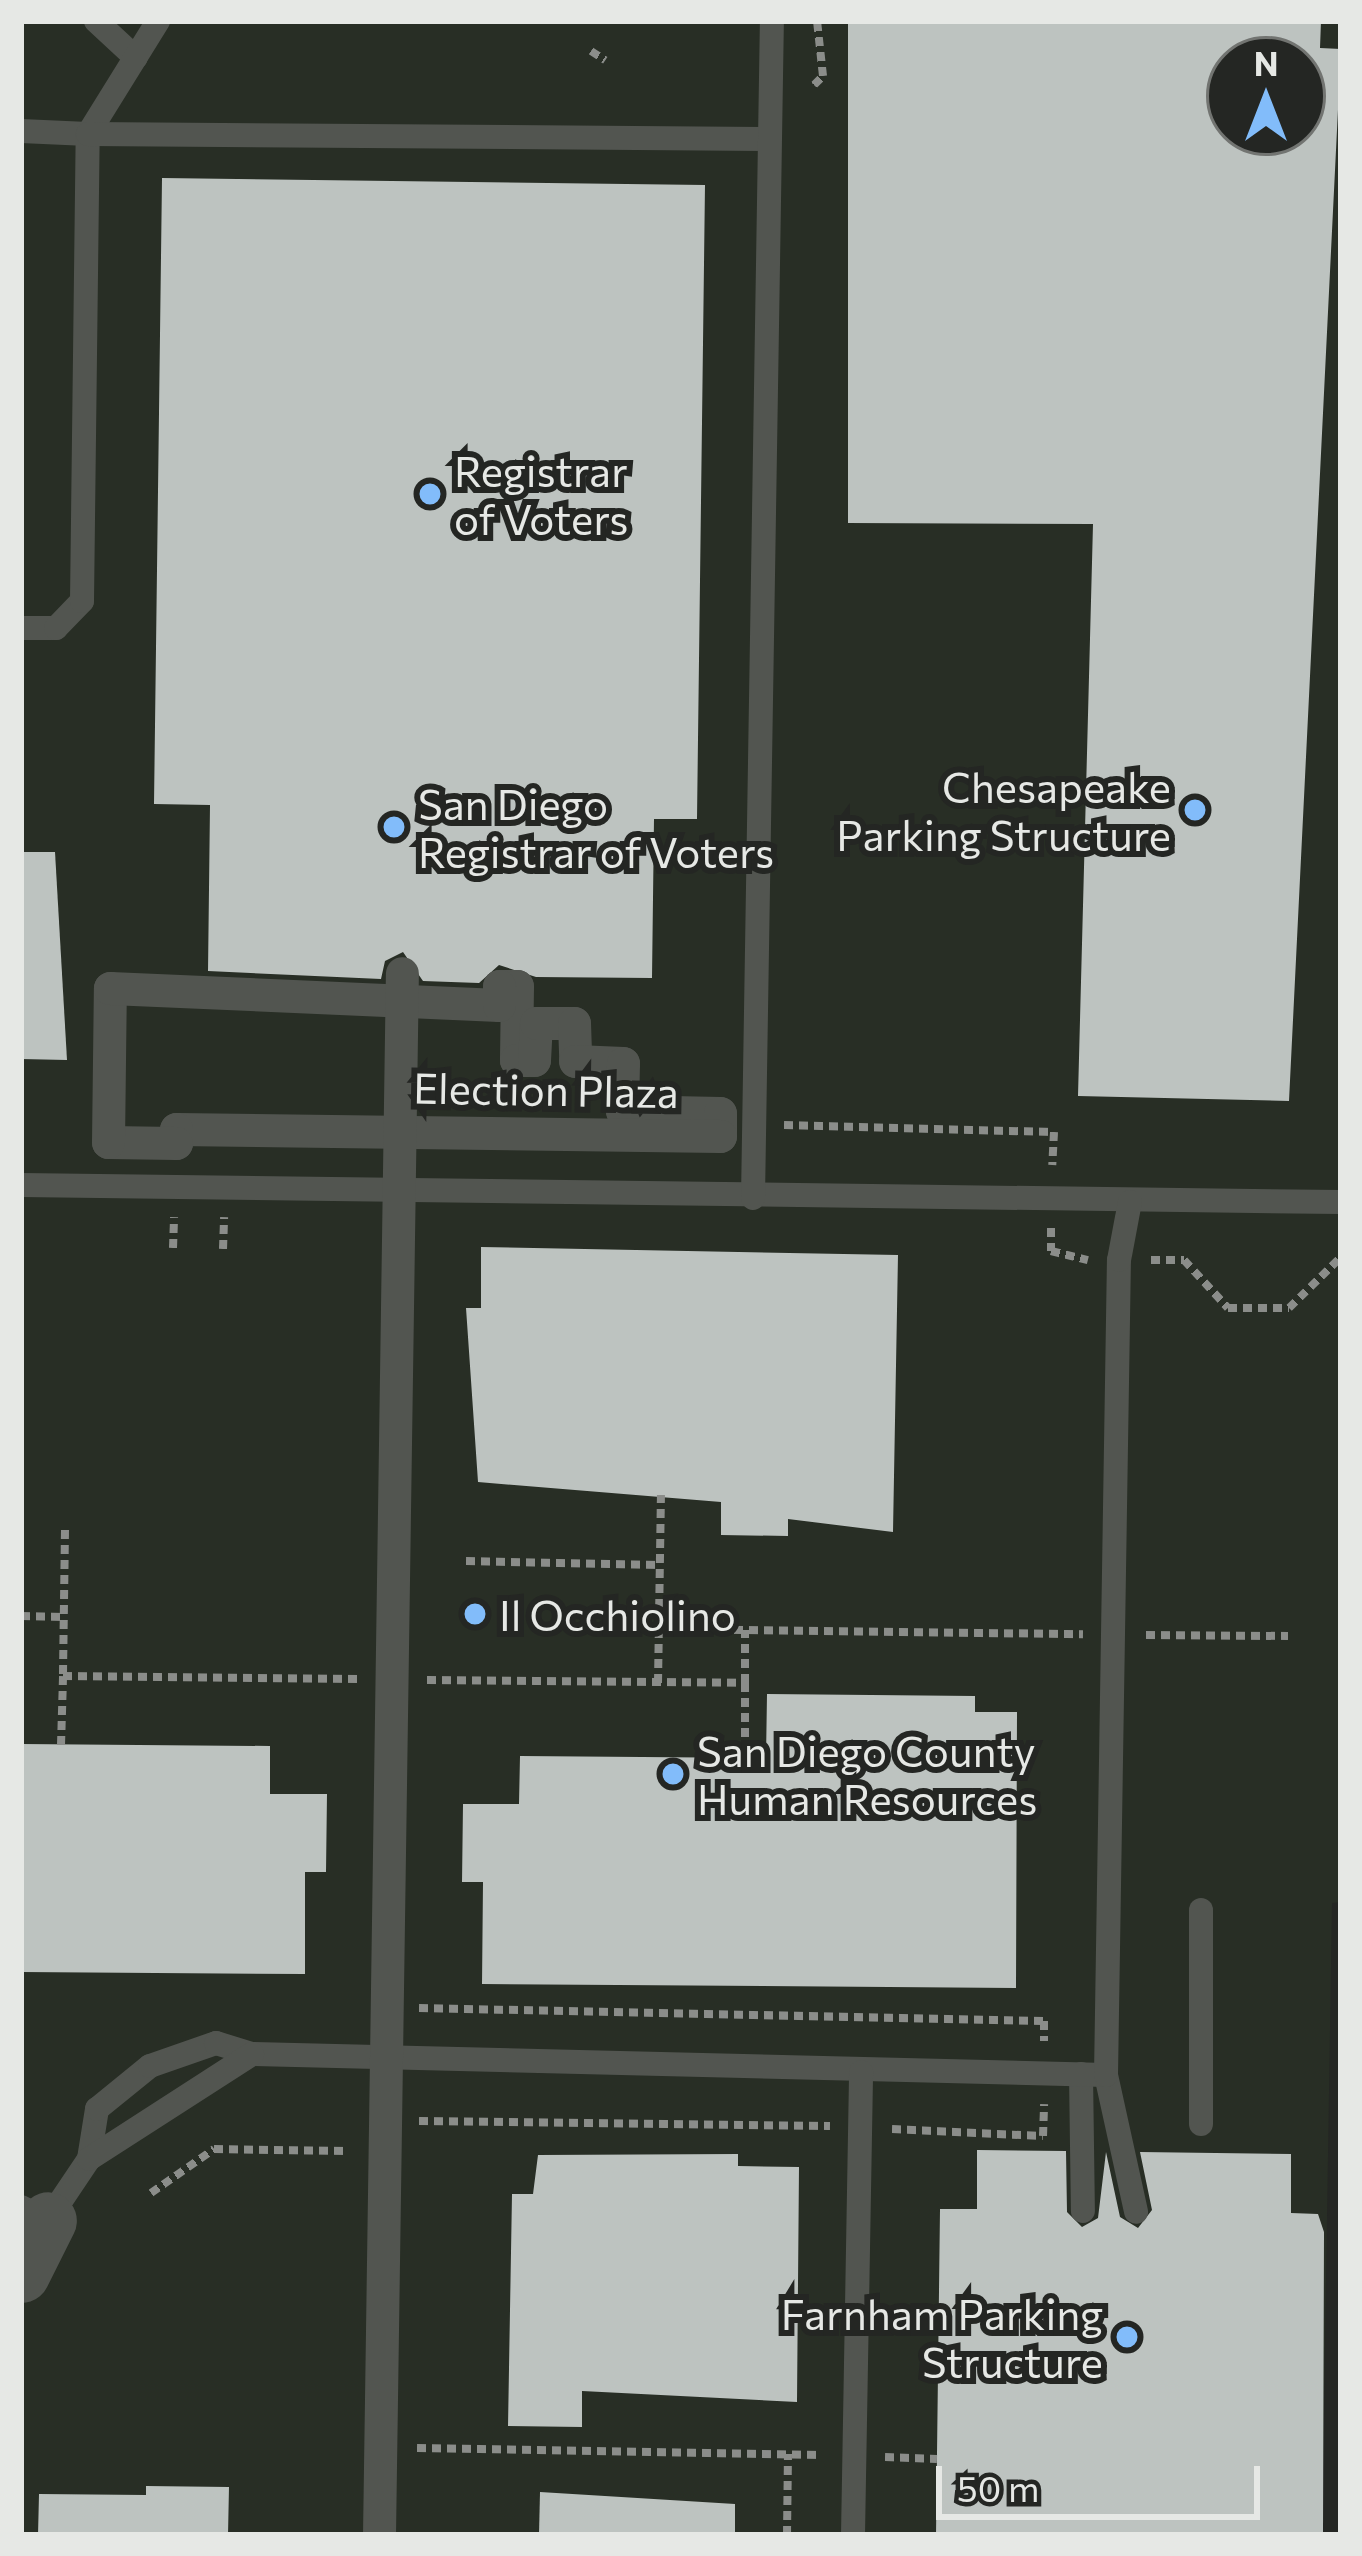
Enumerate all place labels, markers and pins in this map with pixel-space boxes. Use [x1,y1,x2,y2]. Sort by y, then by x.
place label: Registrar of Voters [454,445,628,544]
marker: Registrar of Voters [417,481,443,507]
place label: Chesapeake Parking Structure [836,761,1171,860]
place label: San Diego Registrar of Voters [418,778,774,876]
marker: Chesapeake Parking Structure [1182,797,1208,823]
marker: San Diego Registrar of Voters [381,814,407,840]
place label: Il Occhiolino [499,1589,736,1639]
marker: Il Occhiolino [462,1601,488,1627]
place label: San Diego County Human Resources [697,1725,1037,1824]
marker: San Diego County Human Resources [660,1761,686,1787]
place label: Farnham Parking Structure [781,2288,1103,2386]
marker: Farnham Parking Structure [1114,2324,1140,2350]

